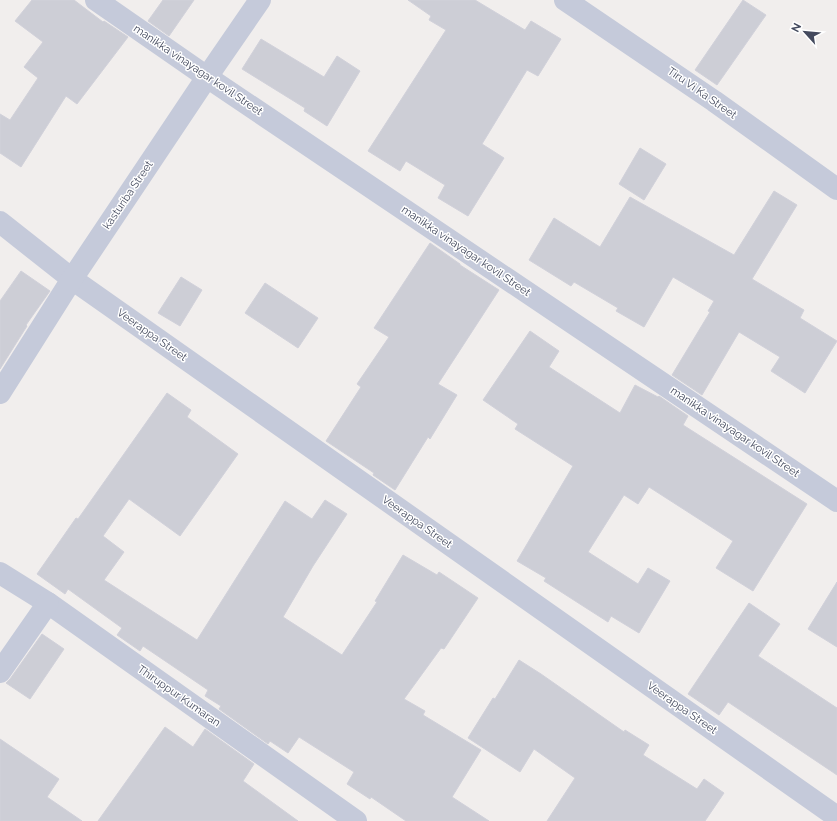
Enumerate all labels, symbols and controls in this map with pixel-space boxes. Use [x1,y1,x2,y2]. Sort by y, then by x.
north arrow [785,12,825,52]
text: N [789,21,804,34]
street label: manikka vinayagar kovil Street [131,22,265,118]
street label: Tiru Vi Ka Street [665,64,739,122]
street label: kasturiba Street [100,158,156,232]
street label: manikka vinayagar kovil Street [399,203,533,299]
street label: Veerappa Street [115,306,190,364]
street label: manikka vinayagar kovil Street [668,384,802,480]
street label: Veerappa Street [380,493,455,551]
street label: Thiruppur Kumaran [135,663,223,729]
street label: Veerappa Street [645,679,720,737]

